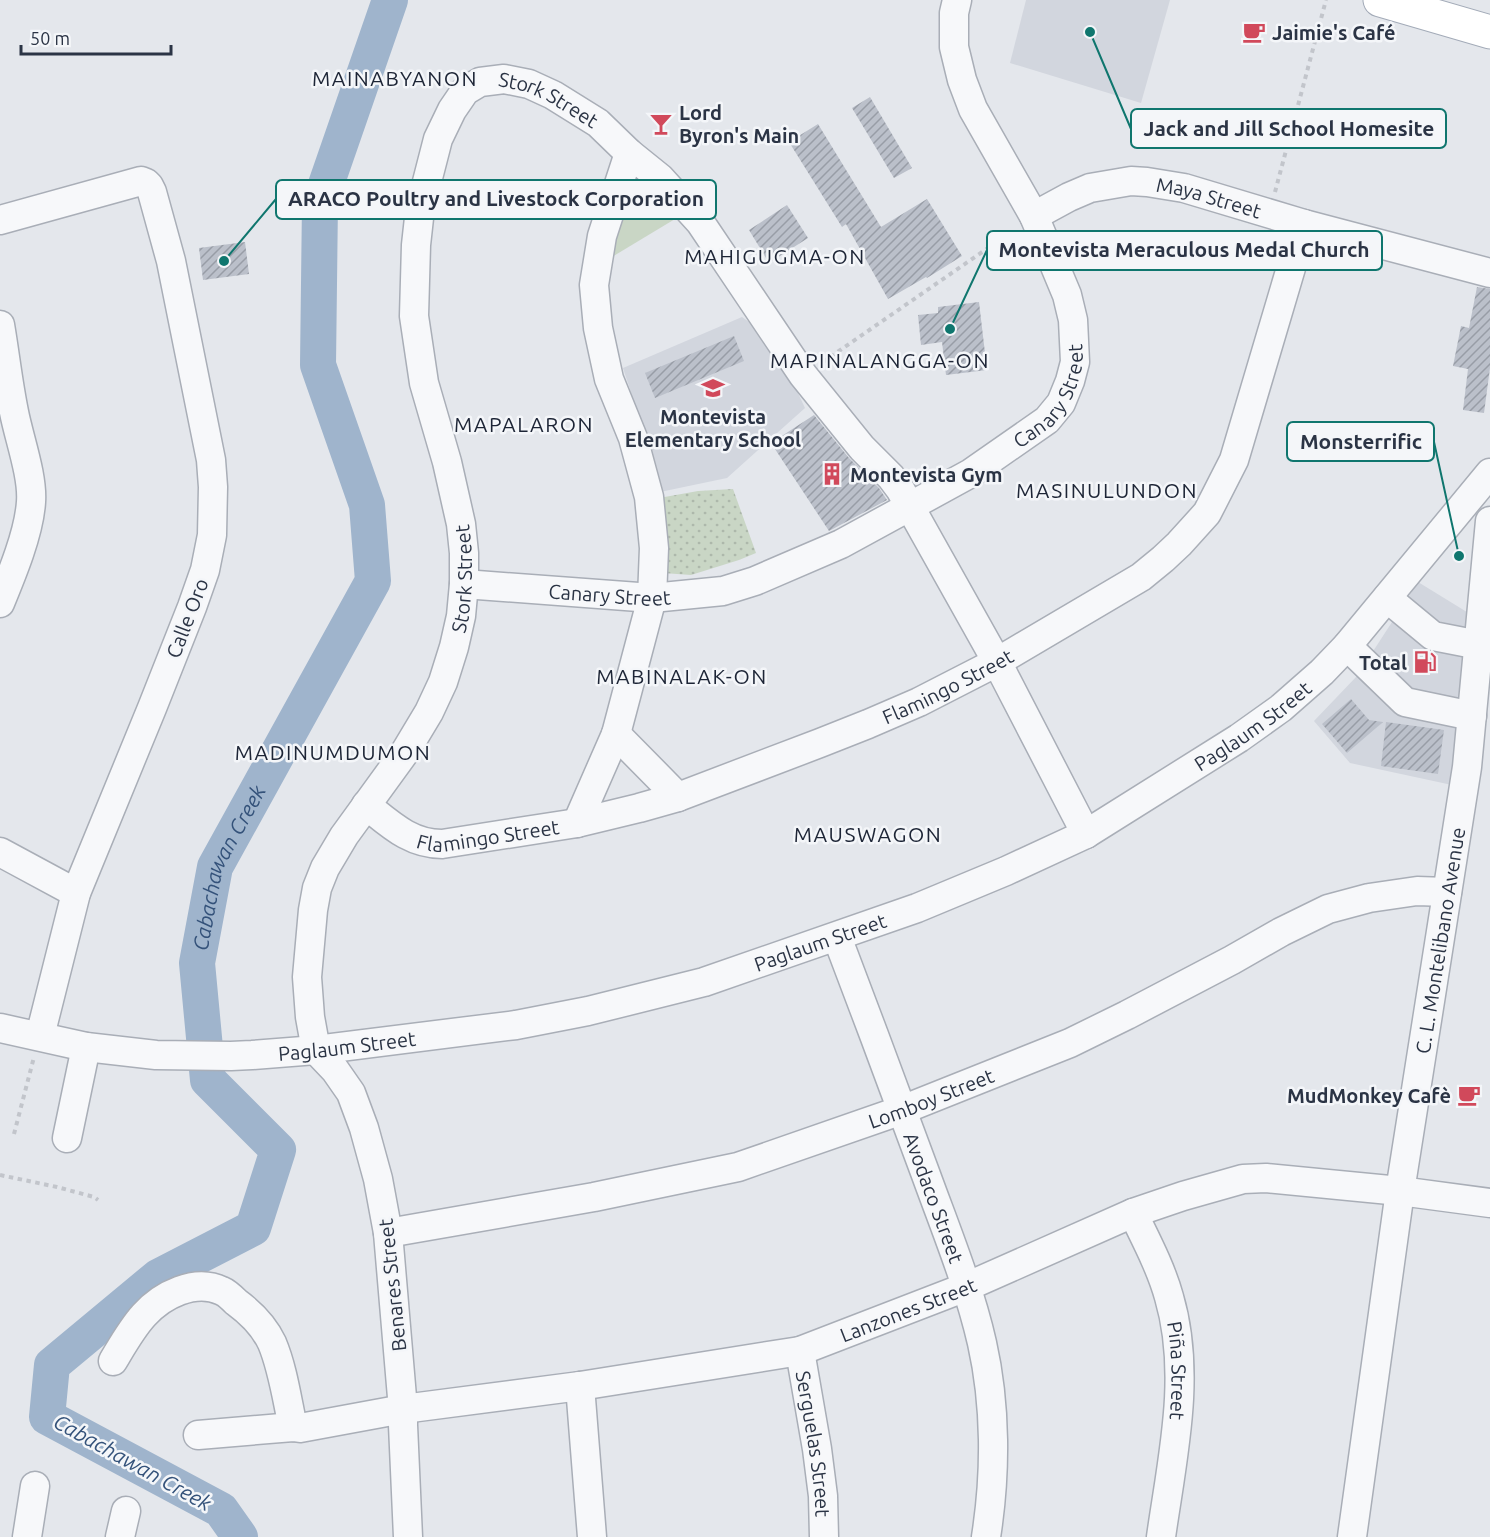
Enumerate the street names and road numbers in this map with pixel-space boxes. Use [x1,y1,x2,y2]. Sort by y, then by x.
street label: Stork Street [497,67,603,132]
street label: Maya Street [1155,172,1264,222]
street label: Canary Street [1008,343,1087,452]
street label: Stork Street [446,523,476,635]
street label: Calle Oro [161,575,213,661]
street label: Canary Street [548,579,672,609]
street label: Flamingo Street [879,644,1017,728]
street label: Paglaum Street [1190,676,1315,775]
street label: Flamingo Street [414,814,561,856]
street label: C. L. Montelibano Avenue [1410,826,1469,1055]
street label: Paglaum Street [751,908,889,975]
street label: Paglaum Street [277,1026,417,1064]
street label: Lomboy Street [865,1063,997,1132]
street label: Avodaco Street [900,1129,969,1266]
street label: Benares Street [374,1217,410,1352]
street label: Lanzones Street [836,1272,980,1346]
street label: Piña Street [1164,1319,1191,1421]
street label: Serguelas Street [792,1369,835,1517]

